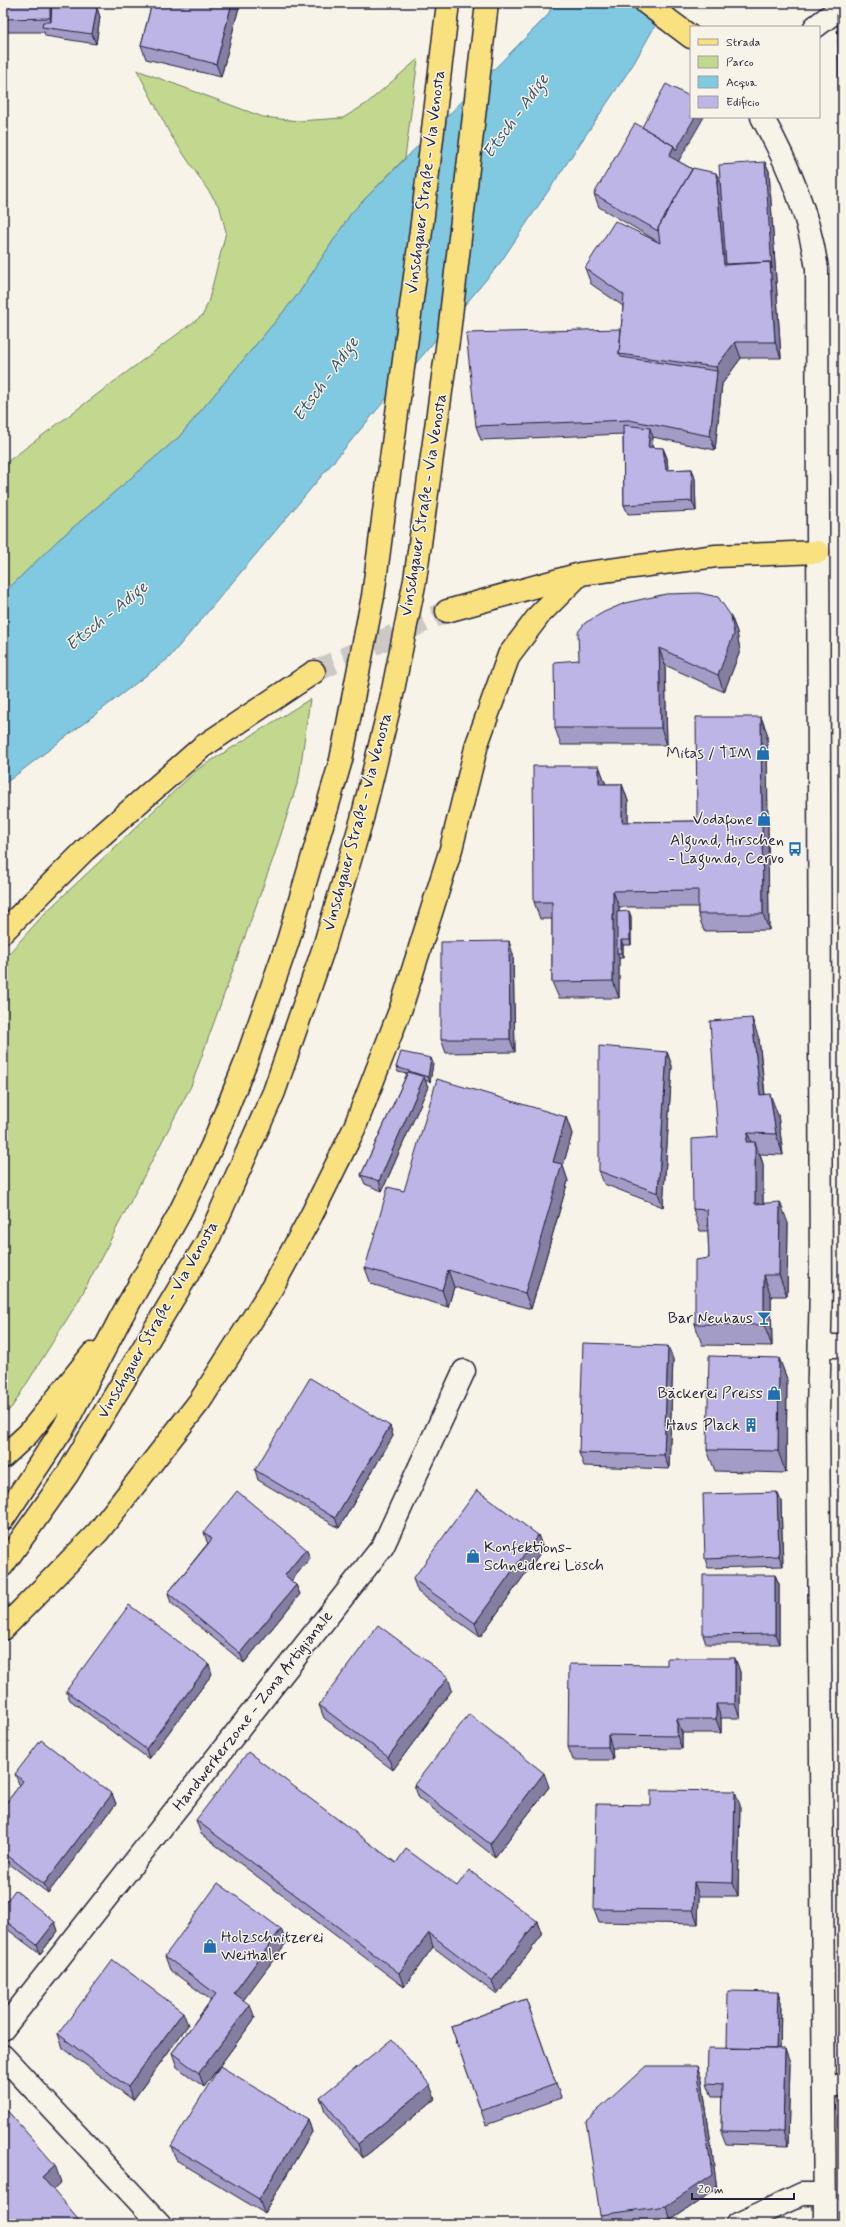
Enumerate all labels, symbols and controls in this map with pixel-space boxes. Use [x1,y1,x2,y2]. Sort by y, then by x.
legend [690,26,820,118]
text: Strada [726,35,760,51]
text: Parco [726,55,754,71]
street label: Vinschgauer Straße - Via Venosta [402,69,450,295]
water label: Etsch - Adige [478,69,556,164]
text: Acqua [726,75,757,91]
text: Edificio [726,95,760,111]
water label: Etsch - Adige [288,332,366,427]
street label: Vinschgauer Straße - Via Venosta [396,392,452,618]
water label: Etsch - Adige [61,576,155,657]
street label: Vinschgauer Straße - Via Venosta [319,711,397,933]
place label: Mitas / TIM [666,743,752,764]
shop icon: Mitas / TIM [755,745,771,761]
place label: Vodafone [693,809,753,832]
shop icon: Vodafone [756,811,772,827]
place label: Algund, Hirschen - Lagundo, Cervo [668,830,784,870]
bus stop icon: Algund, Hirschen - Lagundo, Cervo [787,841,803,857]
street label: Vinschgauer Straße - Via Venosta [93,1217,223,1423]
place label: Bar Neuhaus [668,1308,753,1329]
bar icon: Bar Neuhaus [756,1310,772,1326]
place label: Bäckerei Preiss [658,1383,763,1404]
shop icon: Bäckerei Preiss [766,1385,782,1401]
place label: Haus Plack [666,1415,740,1436]
building icon: Haus Plack [743,1417,759,1433]
place label: Konfektions- Schneiderei Lösch [484,1537,604,1576]
shop icon: Konfektions- Schneiderei Lösch [465,1548,481,1564]
street label: Handwerkerzone - Zona Artigianale [168,1606,338,1815]
place label: Holzschnitzerei Weithaler [221,1927,324,1966]
shop icon: Holzschnitzerei Weithaler [202,1938,218,1954]
scale bar [692,2175,794,2201]
text: 20 m [698,2182,724,2198]

